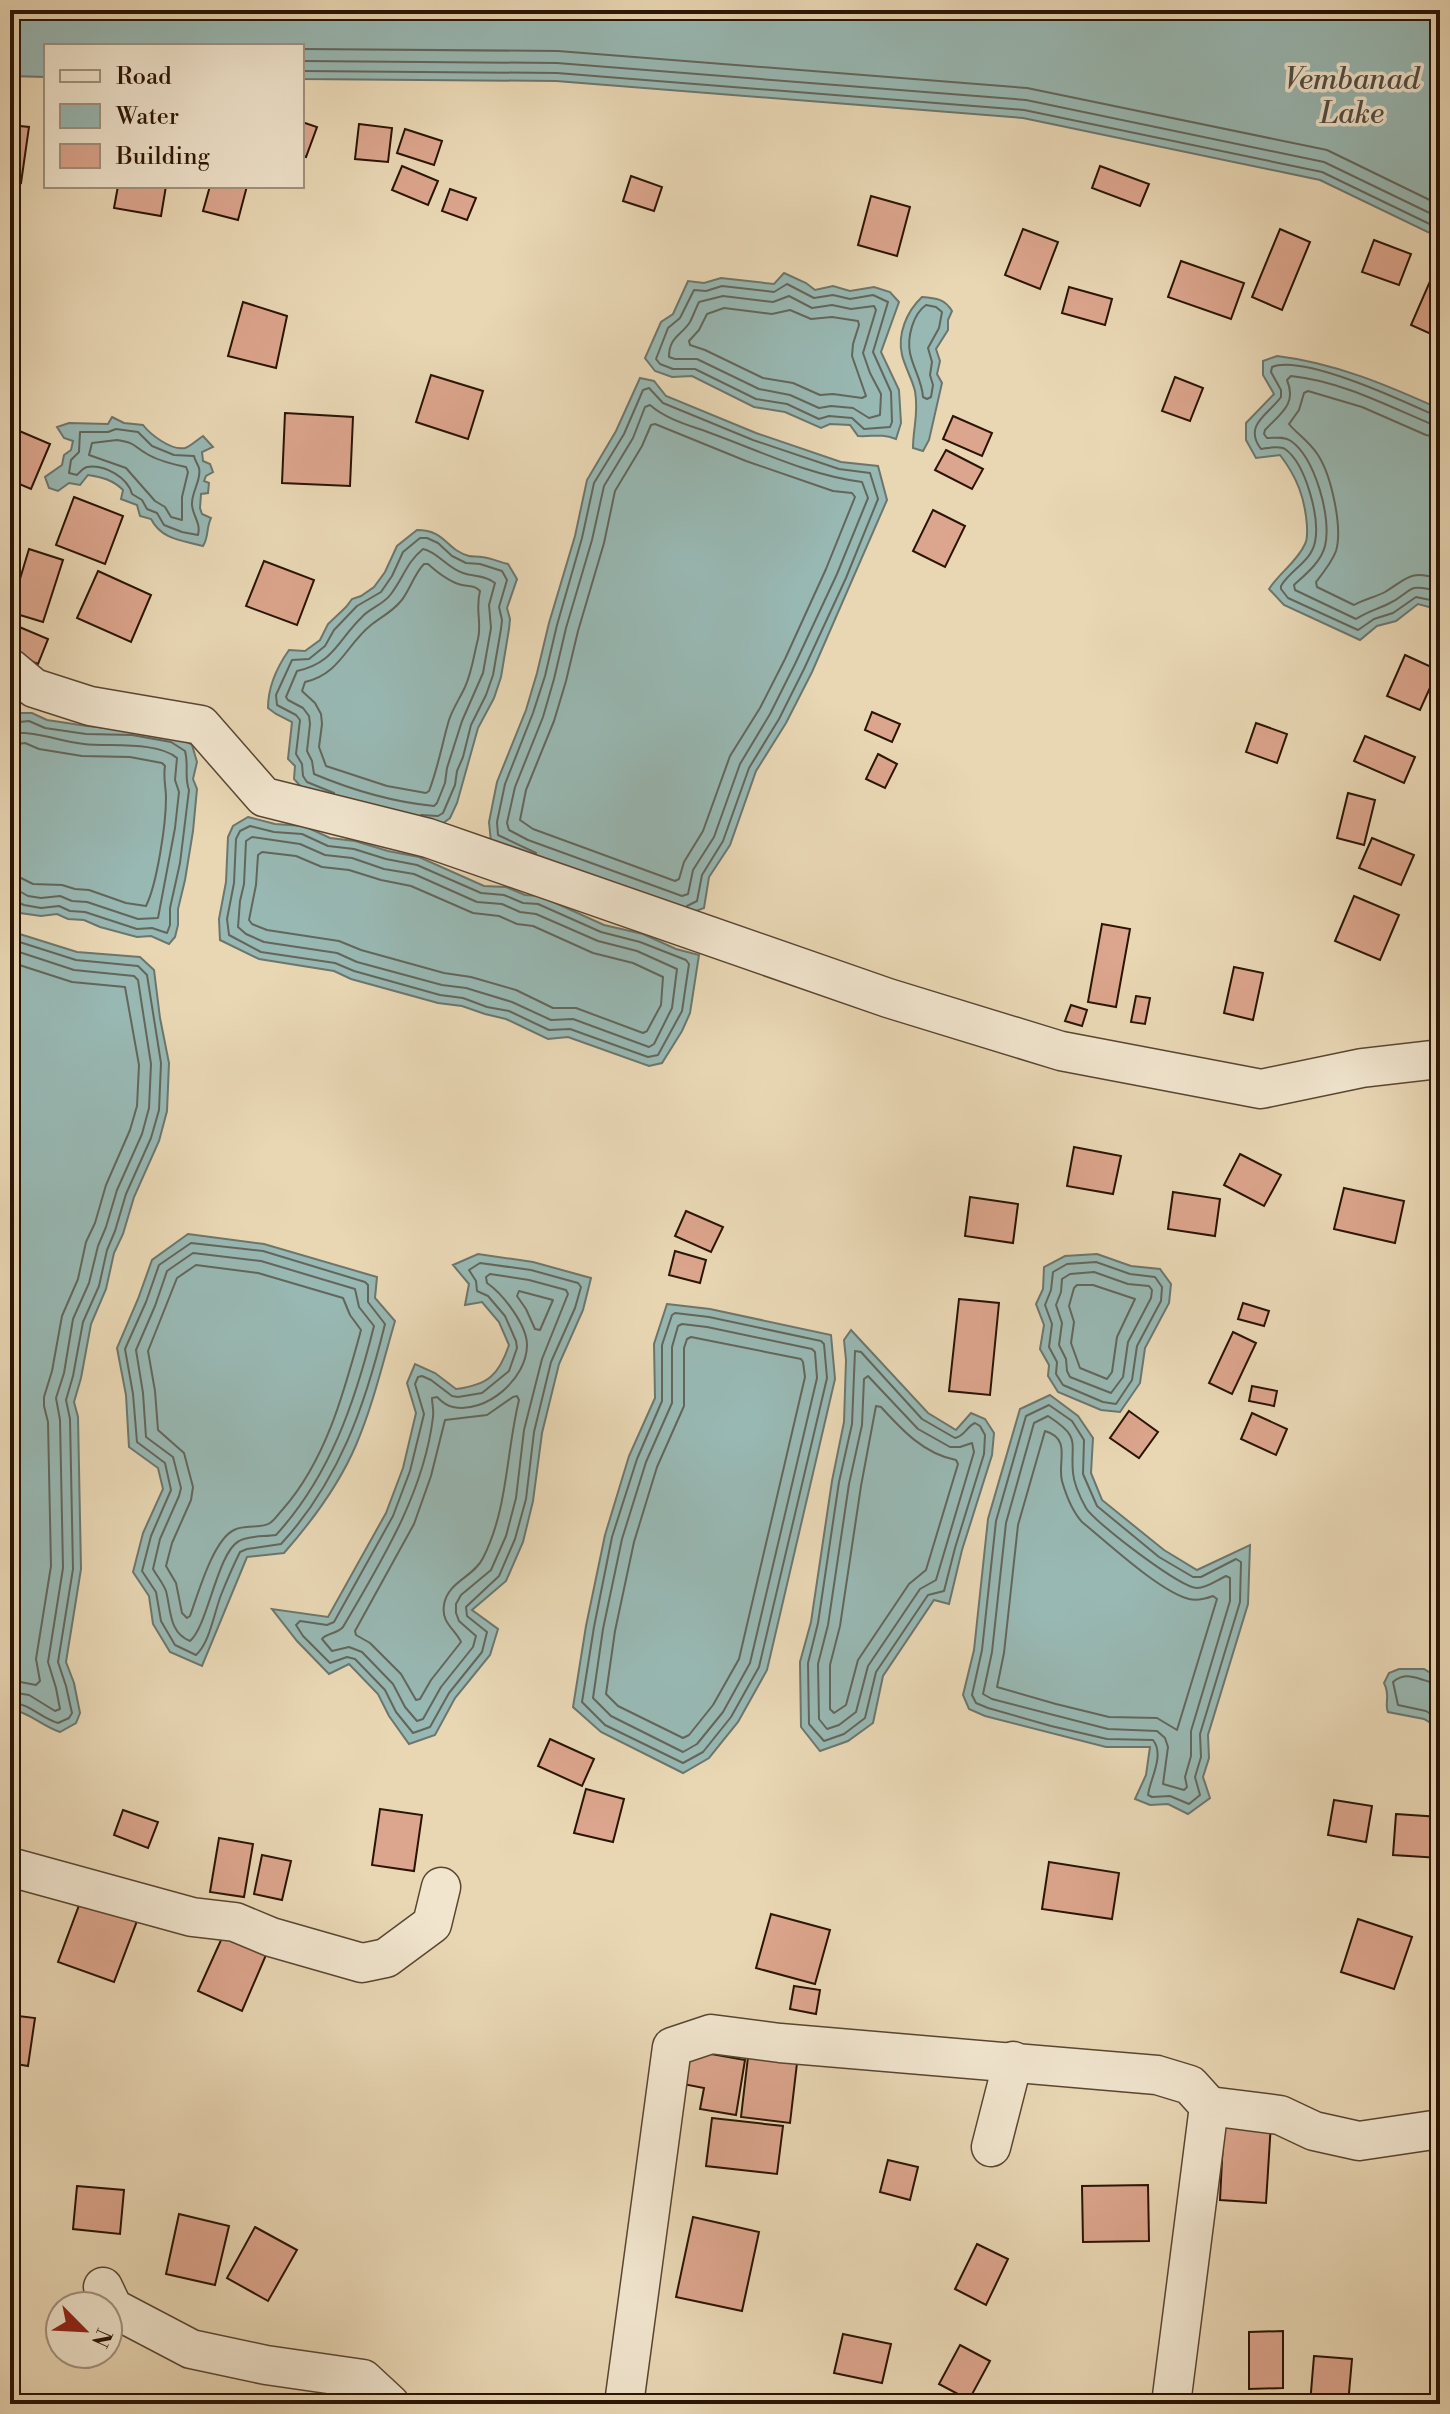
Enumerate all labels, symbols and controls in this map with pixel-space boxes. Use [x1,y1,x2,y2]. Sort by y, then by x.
legend [44,44,304,188]
water label: Vembanad Lake [1284,61,1421,133]
text: Road [116,62,172,92]
text: Water [115,102,179,132]
text: Building [115,142,210,172]
north arrow [44,2290,124,2370]
text: N [85,2324,117,2352]

